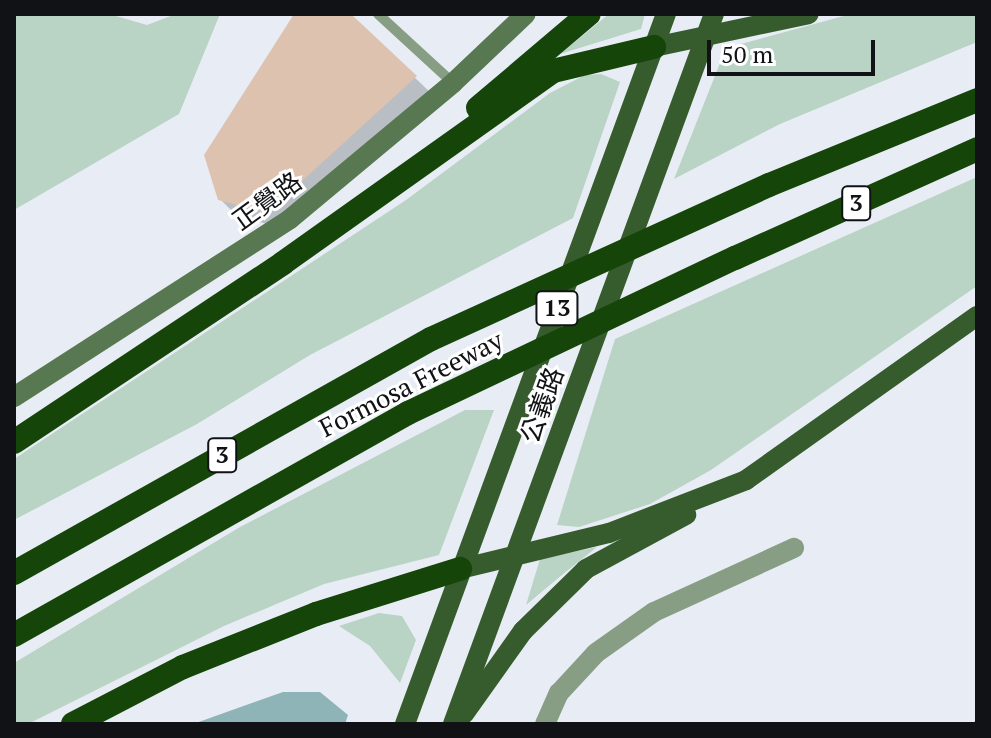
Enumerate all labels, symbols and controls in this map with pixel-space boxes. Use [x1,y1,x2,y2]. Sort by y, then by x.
scale bar [711,24,879,74]
text: 50 m [721,38,773,70]
street label: 正覺路 [226,165,308,237]
road number: 3 [840,183,872,223]
road number: 13 [535,288,579,328]
street label: Formosa Freeway [314,324,508,444]
street label: 公義路 [514,363,570,447]
road number: 3 [206,435,238,475]

